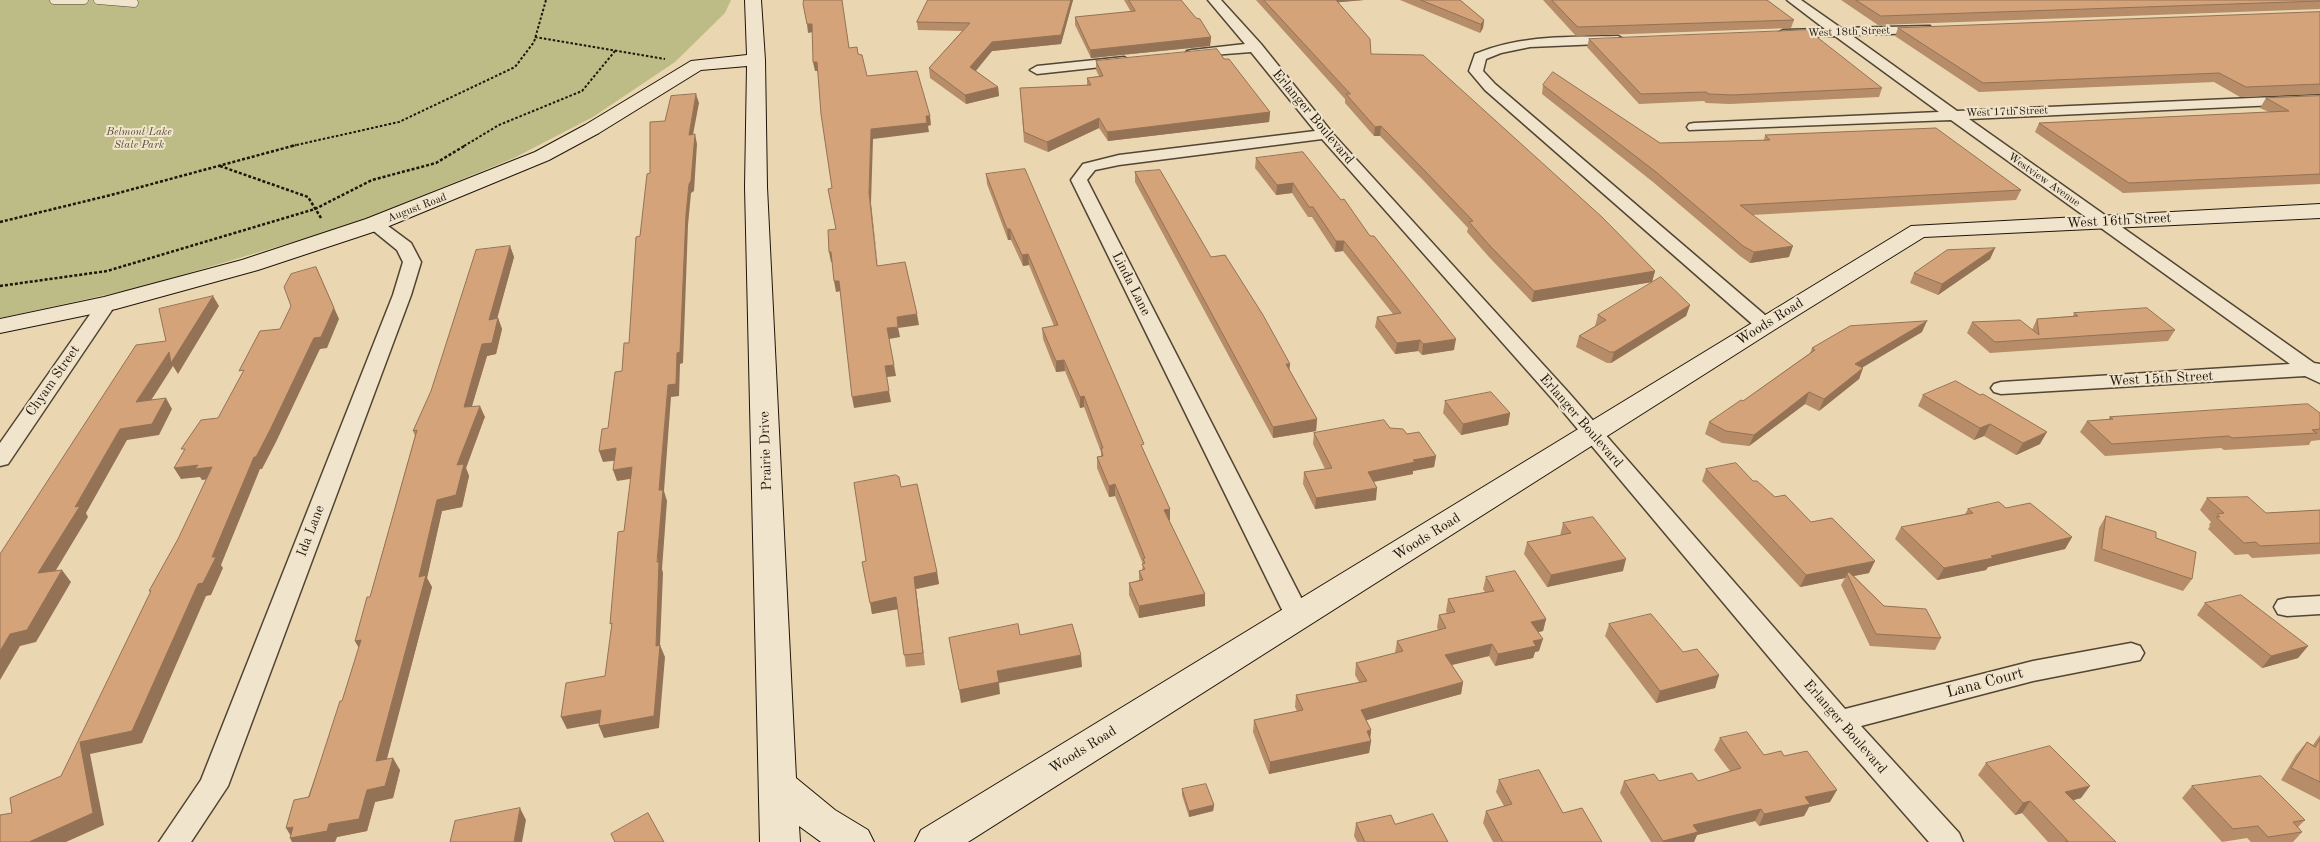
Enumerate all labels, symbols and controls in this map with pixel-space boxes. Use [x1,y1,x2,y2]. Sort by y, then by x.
street label: West 18th Street [1808,24,1890,40]
street label: Erlanger Boulevard [1268,66,1358,168]
street label: West 17th Street [1966,104,2048,120]
park label: Belmont Lake State Park [106,125,172,151]
street label: Westview Avenue [2005,150,2083,210]
street label: August Road [386,191,448,225]
street label: West 16th Street [2066,210,2172,232]
street label: Linda Lane [1108,249,1154,319]
street label: Woods Road [1733,295,1807,349]
street label: Chyam Street [22,342,84,420]
street label: West 15th Street [2108,368,2214,390]
street label: Erlanger Boulevard [1536,371,1626,471]
street label: Prairie Drive [756,411,776,491]
street label: Ida Lane [293,503,329,559]
street label: Woods Road [1390,510,1464,564]
street label: Lana Court [1944,664,2026,702]
street label: Erlanger Boulevard [1800,677,1890,777]
street label: Woods Road [1046,723,1120,777]

